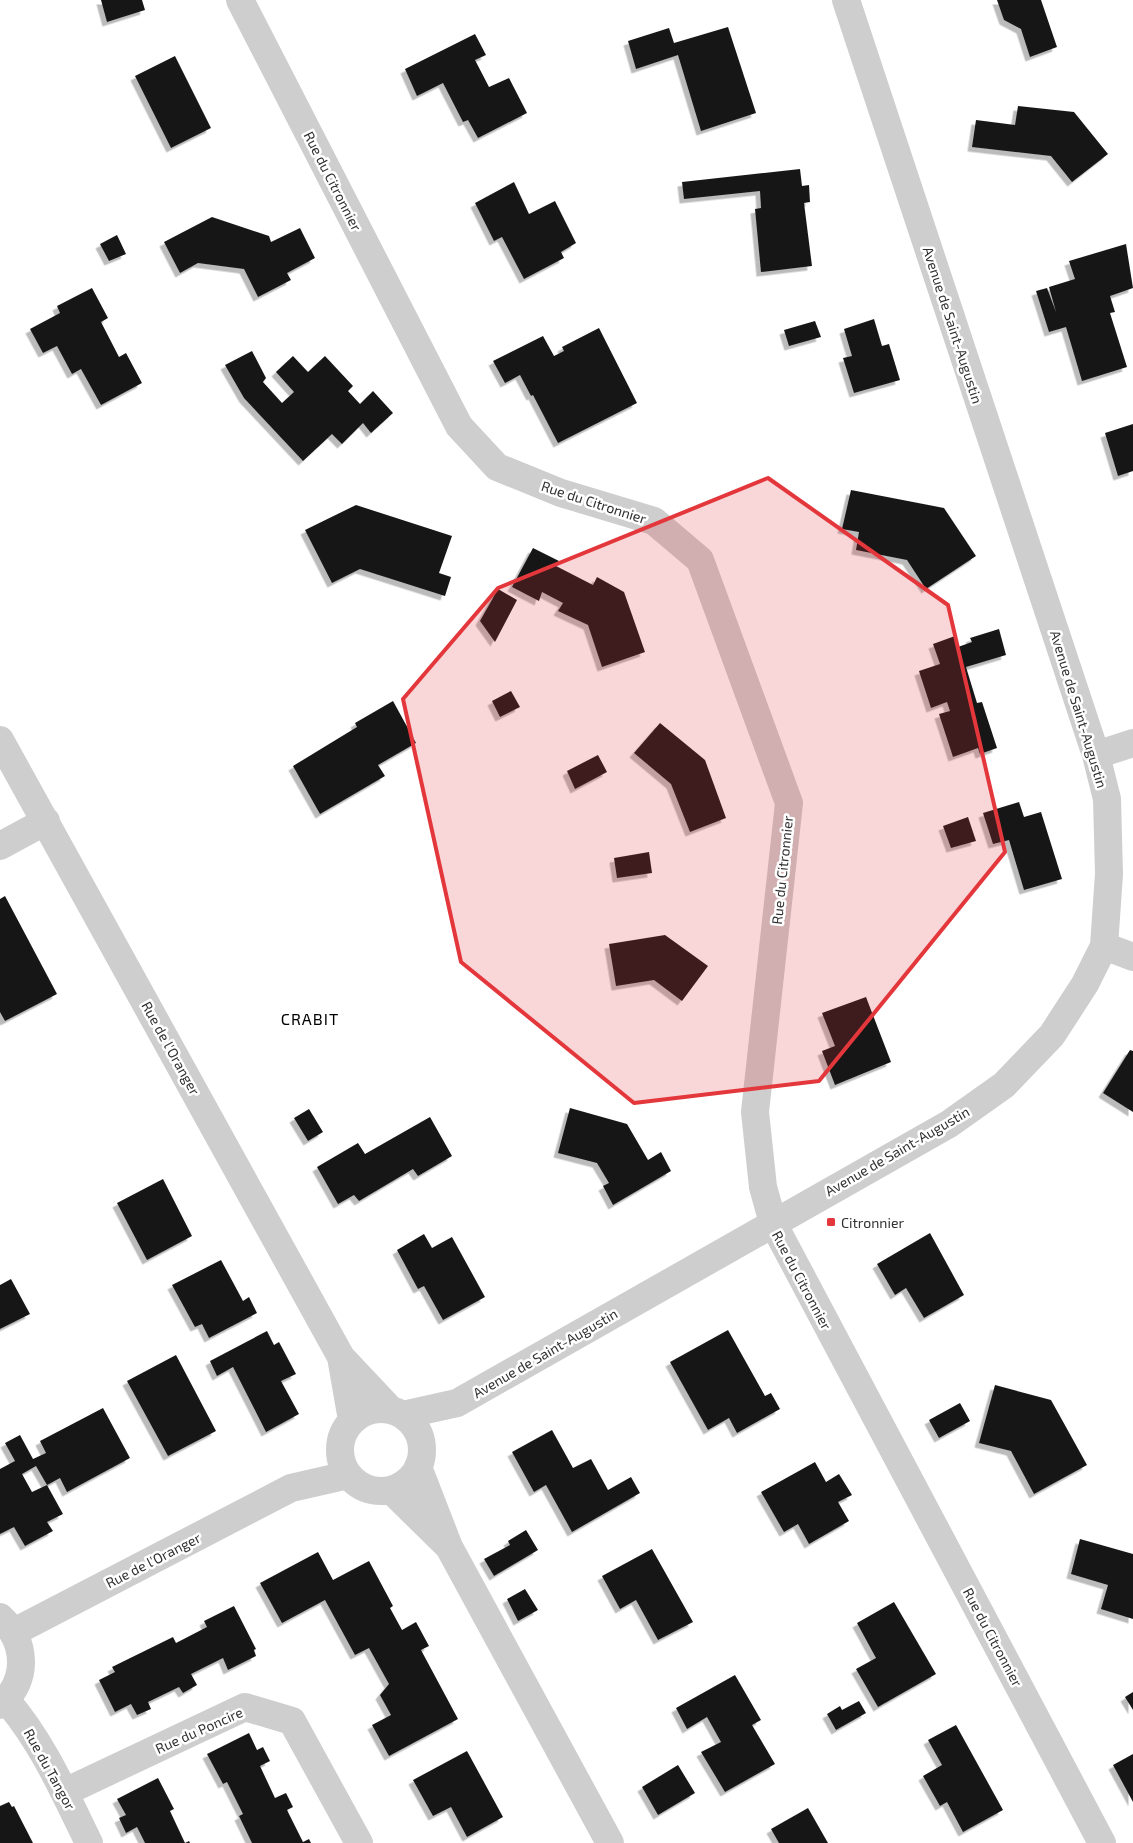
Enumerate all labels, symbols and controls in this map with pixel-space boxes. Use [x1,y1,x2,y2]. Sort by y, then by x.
street label: Rue du Citronnier [301,128,366,234]
street label: Avenue de Saint-Augustin [920,244,986,406]
street label: Rue du Citronnier [539,477,649,527]
street label: Avenue de Saint-Augustin [1047,628,1111,790]
street label: Rue du Citronnier [768,814,796,925]
street label: Rue de l'Oranger [138,998,204,1098]
district label: CRABIT [281,1009,339,1028]
street label: Avenue de Saint-Augustin [822,1103,972,1199]
place label: Citronnier [841,1214,904,1231]
marker: Citronnier [825,1216,837,1228]
street label: Rue du Citronnier [769,1228,835,1333]
street label: Avenue de Saint-Augustin [470,1305,620,1401]
street label: Rue de l'Oranger [103,1529,204,1591]
street label: Rue du Citronnier [960,1585,1026,1690]
street label: Rue du Poncire [153,1703,245,1757]
street label: Rue du Tangor [21,1726,79,1813]

